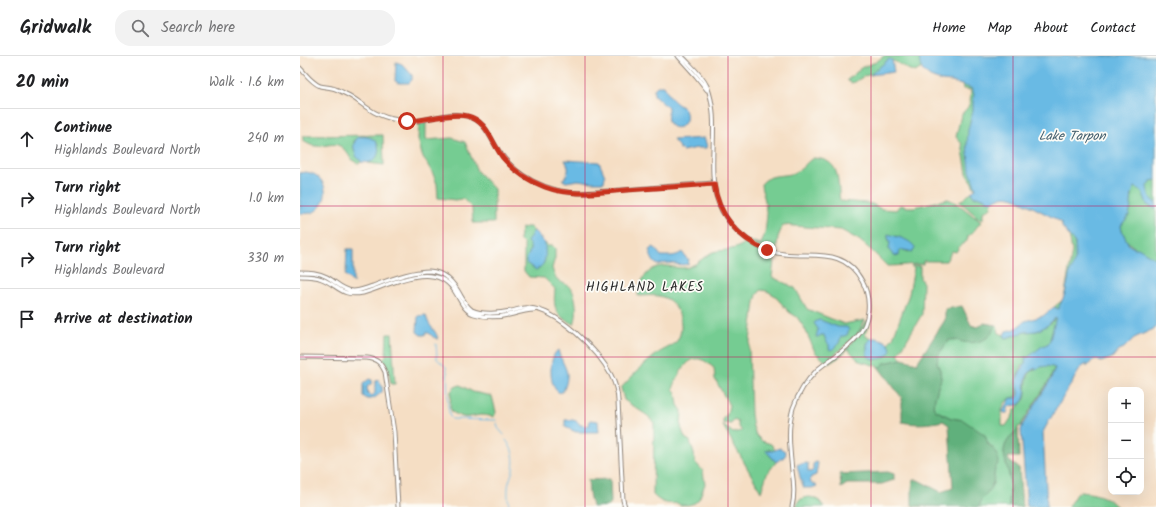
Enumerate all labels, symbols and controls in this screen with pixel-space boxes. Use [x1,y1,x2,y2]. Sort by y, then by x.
search box [115,10,395,46]
text: Gridwalk [20,13,91,43]
text: Search here [161,16,235,40]
icon: search [129,17,151,39]
text: Home [932,17,966,39]
text: Map [988,17,1012,39]
text: About [1034,17,1068,39]
text: Contact [1090,17,1136,39]
text: 20 min [16,69,69,96]
text: Walk · 1.6 km [209,72,284,93]
route start [398,112,416,130]
text: Continue [54,116,112,140]
water label: Lake Tarpon [1039,126,1106,147]
icon: ahead [16,128,38,150]
text: 240 m [247,128,284,149]
text: Highlands Boulevard North [54,140,200,161]
text: Turn right [54,176,121,200]
icon: right [16,188,38,210]
text: 1.0 km [249,188,284,209]
text: Highlands Boulevard North [54,200,200,221]
text: Turn right [54,236,121,260]
route end [758,241,776,259]
icon: right [16,248,38,270]
text: 330 m [247,248,284,269]
text: Highlands Boulevard [54,260,164,281]
district label: HIGHLAND LAKES [586,277,704,298]
text: Arrive at destination [54,307,193,331]
icon: arrive [16,308,38,330]
map controls [1108,387,1144,495]
button: + [1108,387,1144,423]
button: − [1108,423,1144,459]
button: locate [1108,459,1144,495]

